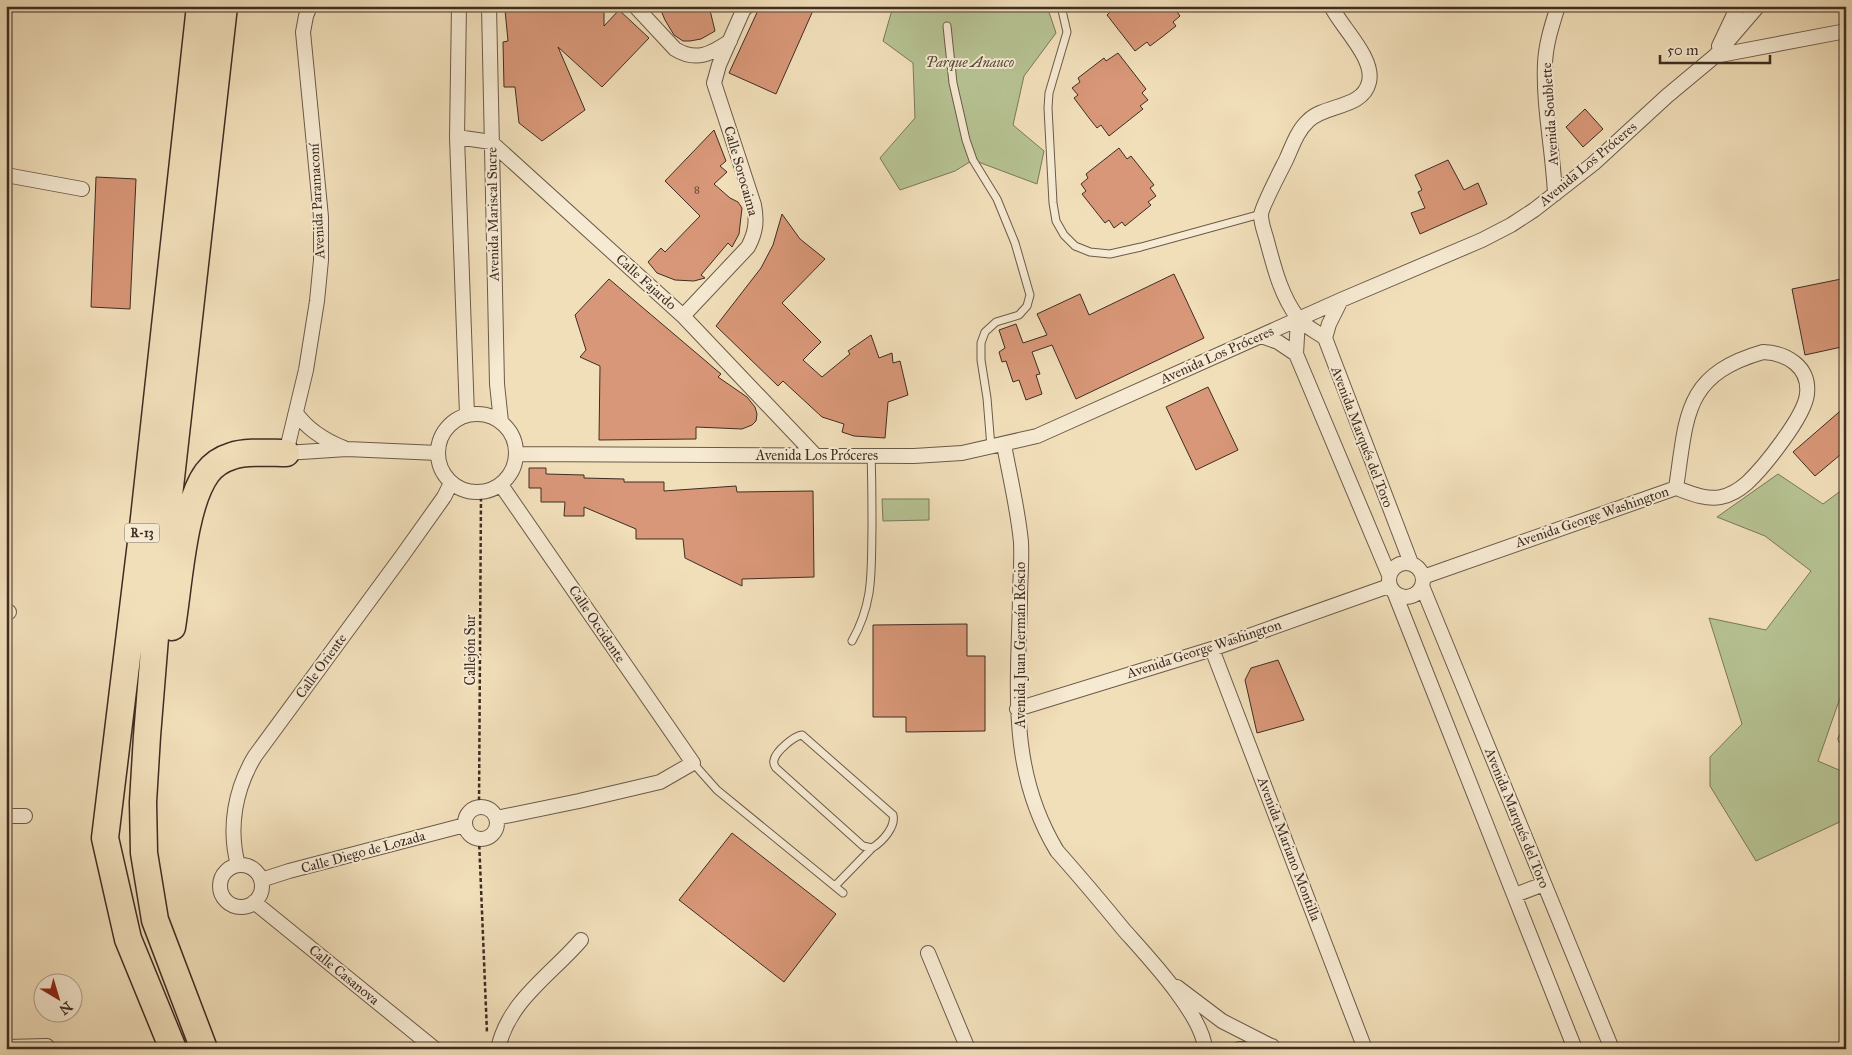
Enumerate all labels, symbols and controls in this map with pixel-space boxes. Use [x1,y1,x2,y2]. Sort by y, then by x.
scale bar [1660,32,1770,64]
text: 50 m [1667,41,1699,59]
park label: Parque Anauco [926,54,1014,71]
street label: Avenida Soublette [1538,62,1562,167]
street label: Avenida Los Próceres [1535,118,1640,210]
street label: Calle Sorocaima [720,124,762,218]
street label: Avenida Paramaconí [305,142,329,260]
street label: Avenida Mariscal Sucre [483,147,503,282]
house number: 8 [694,183,700,196]
street label: Calle Fajardo [612,251,680,313]
street label: Avenida Los Próceres [1157,322,1276,388]
street label: Avenida Marqués del Toro [1326,363,1397,510]
street label: Avenida Los Próceres [755,447,878,464]
street label: Avenida George Washington [1512,483,1671,552]
road number: R-13 [124,524,160,542]
street label: Avenida Juan Germán Róscio [1012,562,1030,729]
street label: Calle Occidente [565,582,629,666]
street label: Callejón Sur [462,614,479,685]
street label: Avenida George Washington [1124,616,1284,682]
street label: Calle Oriente [292,630,350,702]
street label: Avenida Marqués del Toro [1480,744,1553,891]
street label: Avenida Mariano Montilla [1253,774,1324,924]
street label: Calle Diego de Lozada [299,827,427,877]
street label: Calle Casanova [305,941,383,1009]
north arrow [32,972,82,1022]
text: N [56,997,76,1018]

